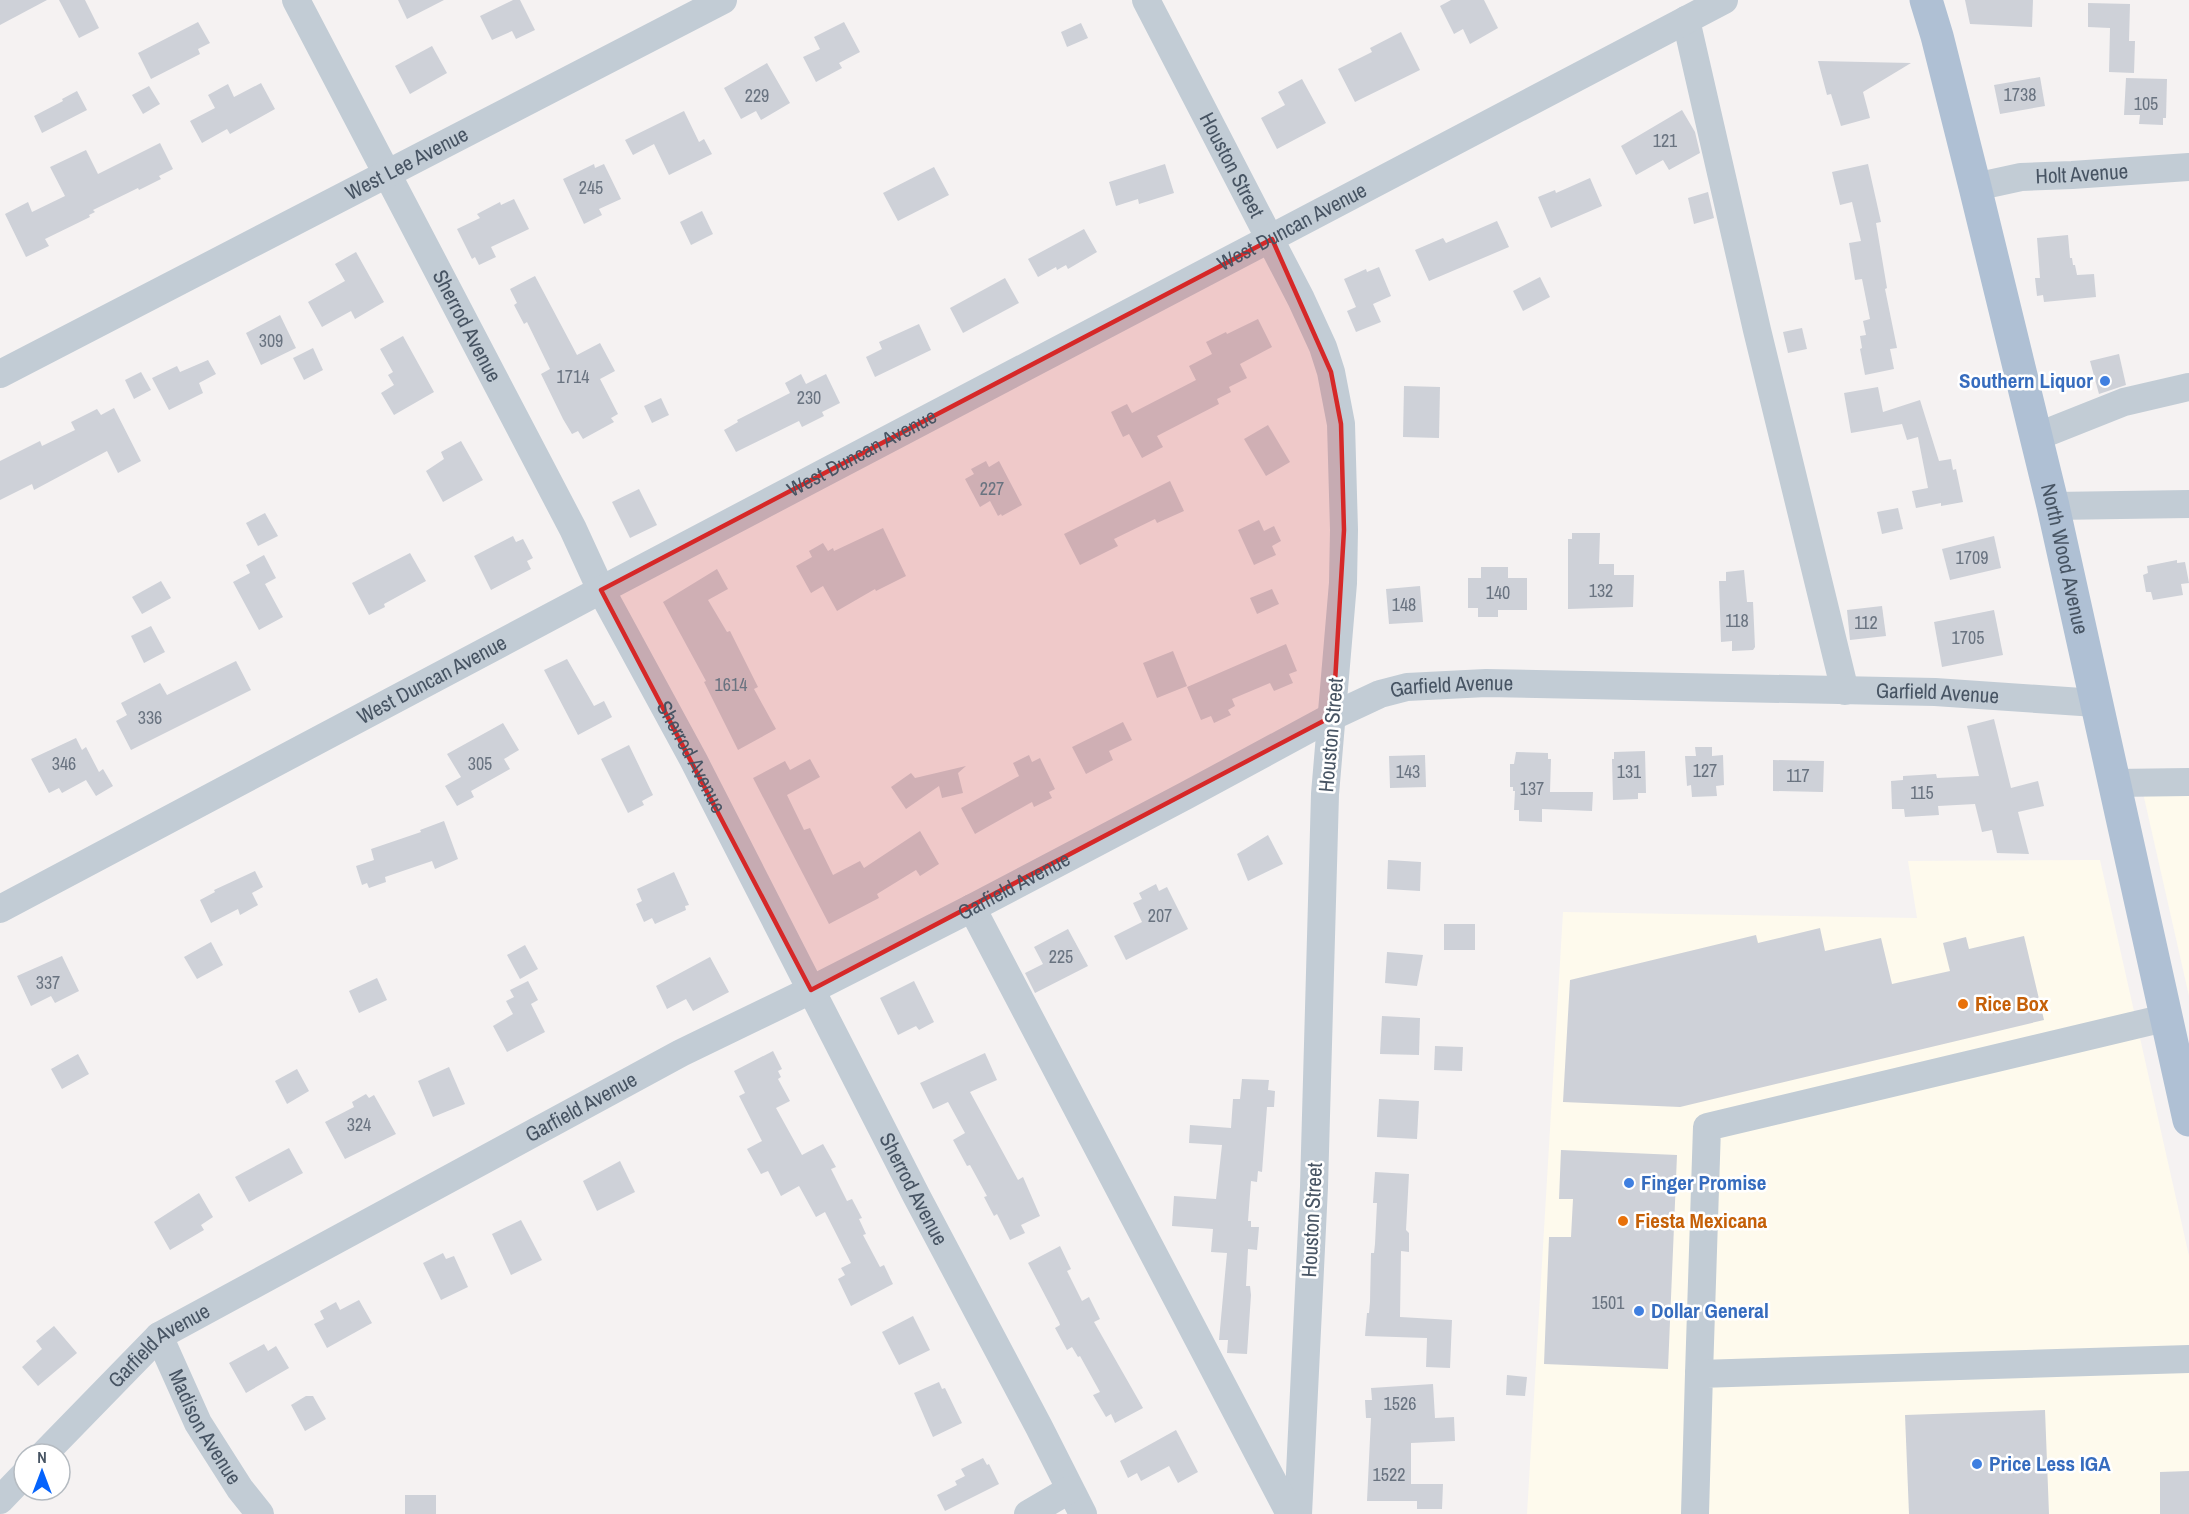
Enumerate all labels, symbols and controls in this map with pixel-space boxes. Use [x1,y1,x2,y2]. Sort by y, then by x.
house number: 1738 [2004,82,2036,107]
house number: 229 [745,83,769,108]
house number: 105 [2134,91,2158,116]
street label: Houston Street [1193,107,1271,223]
street label: West Lee Avenue [340,119,473,207]
house number: 121 [1653,128,1678,153]
street label: Holt Avenue [2035,156,2129,190]
house number: 245 [579,175,603,200]
street label: West Duncan Avenue [1212,175,1372,278]
street label: Sherrod Avenue [426,264,509,387]
house number: 309 [259,328,283,353]
house number: 1714 [557,364,589,389]
place label: Southern Liquor [1959,366,2093,395]
marker: Southern Liquor [2098,374,2112,388]
house number: 230 [797,385,821,410]
street label: West Duncan Avenue [782,401,941,504]
house number: 227 [980,476,1004,501]
street label: North Wood Avenue [2034,481,2096,637]
house number: 1709 [1956,545,1988,570]
house number: 132 [1589,578,1613,603]
house number: 140 [1486,580,1510,605]
house number: 148 [1392,592,1416,617]
house number: 118 [1725,608,1749,633]
house number: 112 [1854,610,1878,635]
house number: 1705 [1952,625,1984,650]
street label: West Duncan Avenue [352,628,511,731]
street label: Garfield Avenue [1387,668,1513,705]
house number: 1614 [715,672,747,697]
street label: Houston Street [1311,676,1350,793]
street label: Garfield Avenue [1876,676,2000,710]
street label: Sherrod Avenue [650,695,733,818]
house number: 336 [138,705,162,730]
house number: 346 [52,751,76,776]
house number: 305 [468,751,492,776]
house number: 127 [1693,758,1717,783]
house number: 143 [1396,759,1420,784]
house number: 131 [1617,759,1642,784]
house number: 117 [1786,763,1810,788]
house number: 137 [1520,776,1544,801]
house number: 115 [1910,780,1934,805]
street label: Garfield Avenue [952,844,1075,927]
house number: 207 [1148,903,1172,928]
house number: 225 [1049,944,1073,969]
house number: 337 [36,970,60,995]
place label: Rice Box [1975,989,2049,1018]
marker: Rice Box [1956,997,1970,1011]
street label: Garfield Avenue [520,1065,642,1149]
house number: 324 [347,1112,371,1137]
street label: Sherrod Avenue [873,1128,955,1250]
street label: Houston Street [1294,1162,1329,1278]
place label: Finger Promise [1641,1168,1766,1197]
marker: Finger Promise [1622,1176,1636,1190]
place label: Fiesta Mexicana [1635,1206,1768,1235]
marker: Fiesta Mexicana [1616,1214,1630,1228]
house number: 1501 [1592,1290,1625,1315]
street label: Garfield Avenue [101,1296,215,1394]
place label: Dollar General [1651,1296,1769,1325]
marker: Dollar General [1632,1304,1646,1318]
street label: Madison Avenue [162,1365,249,1490]
house number: 1526 [1384,1391,1416,1416]
north arrow [12,1442,72,1502]
text: N [37,1446,47,1468]
place label: Price Less IGA [1989,1449,2111,1478]
marker: Price Less IGA [1970,1457,1984,1471]
house number: 1522 [1373,1462,1405,1487]

